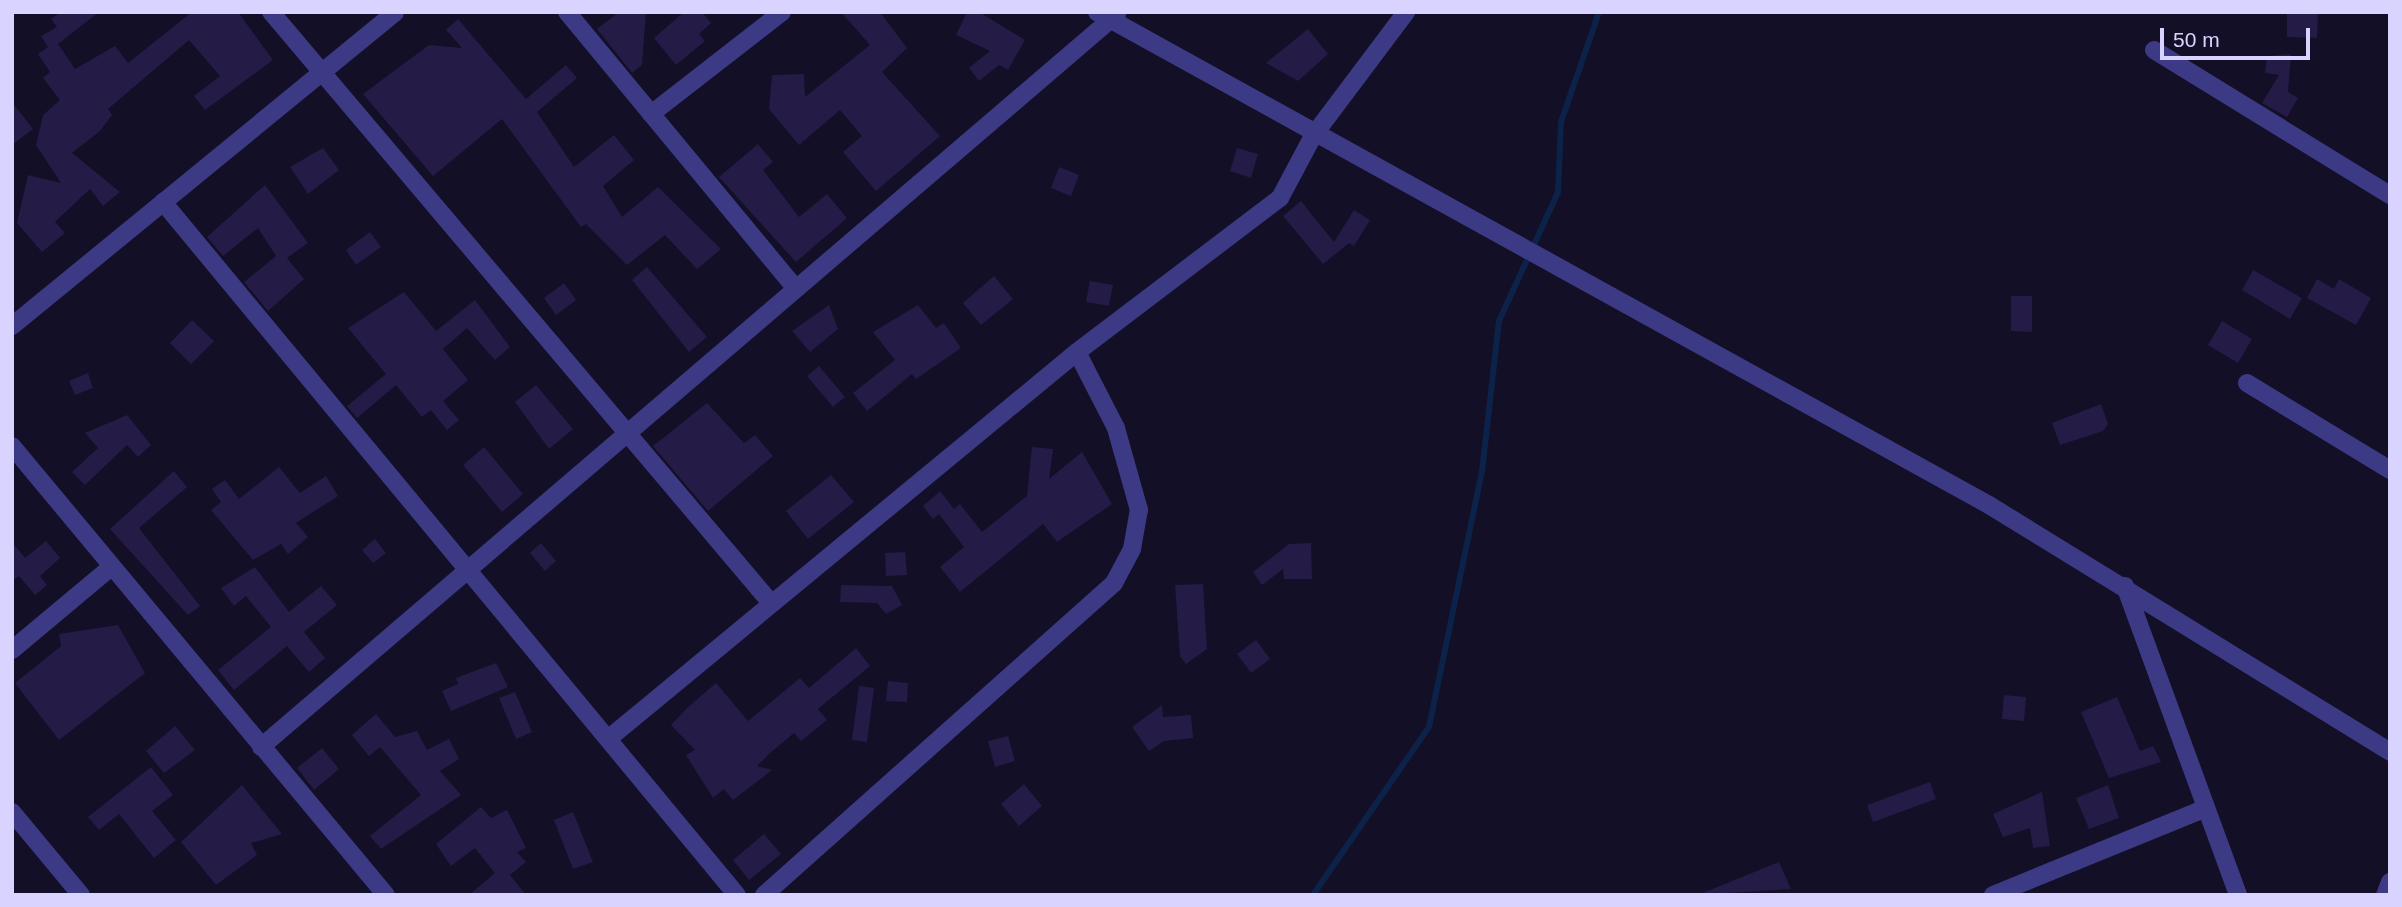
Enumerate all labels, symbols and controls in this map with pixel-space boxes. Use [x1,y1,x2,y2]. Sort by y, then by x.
scale bar [2164,14,2314,58]
text: 50 m [2173,28,2220,51]

